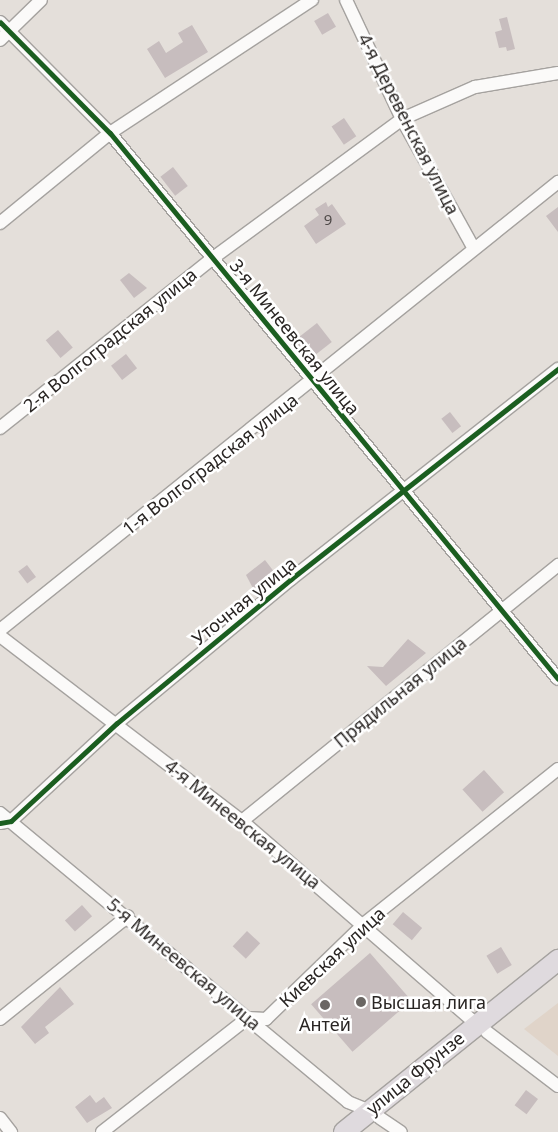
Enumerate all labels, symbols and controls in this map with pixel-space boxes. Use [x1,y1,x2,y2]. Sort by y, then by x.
street label: 4-я Деревенская улица [354,30,464,218]
house number: 9 [324,211,332,229]
street label: 3-я Минеевская улица [226,255,364,419]
street label: 2-я Волгоградская улица [19,263,201,417]
street label: 1-я Волгоградская улица [118,389,302,539]
street label: Уточная улица [188,552,300,650]
street label: Прядильная улица [329,632,471,752]
street label: 4-я Минеевская улица [161,755,325,893]
street label: 5-я Минеевская улица [103,893,265,1035]
street label: Киевская улица [275,902,389,1012]
place label: Высшая лига [371,991,486,1013]
marker: Высшая лига [355,996,367,1008]
marker: Антей [319,999,331,1011]
place label: Антей [299,1013,351,1035]
street label: улица Фрунзе [362,1027,468,1119]

